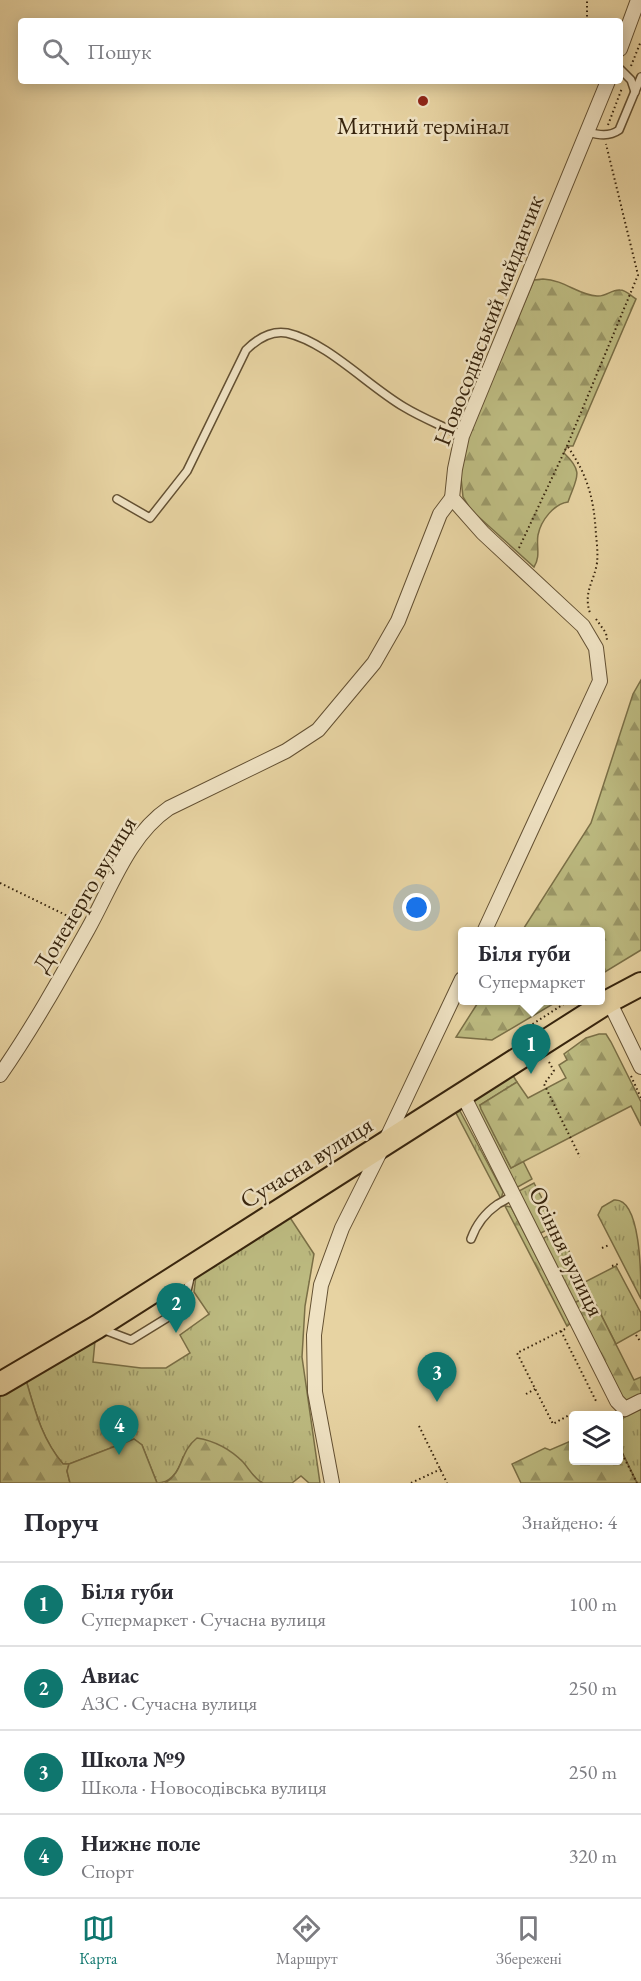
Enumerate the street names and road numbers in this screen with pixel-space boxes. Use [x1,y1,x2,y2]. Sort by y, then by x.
street label: Новосодівський майданчик [426,190,550,450]
street label: Доненерго вулиця [25,810,143,978]
street label: Сучасна вулиця [234,1109,379,1215]
street label: Осіння вулиця [522,1181,612,1322]

